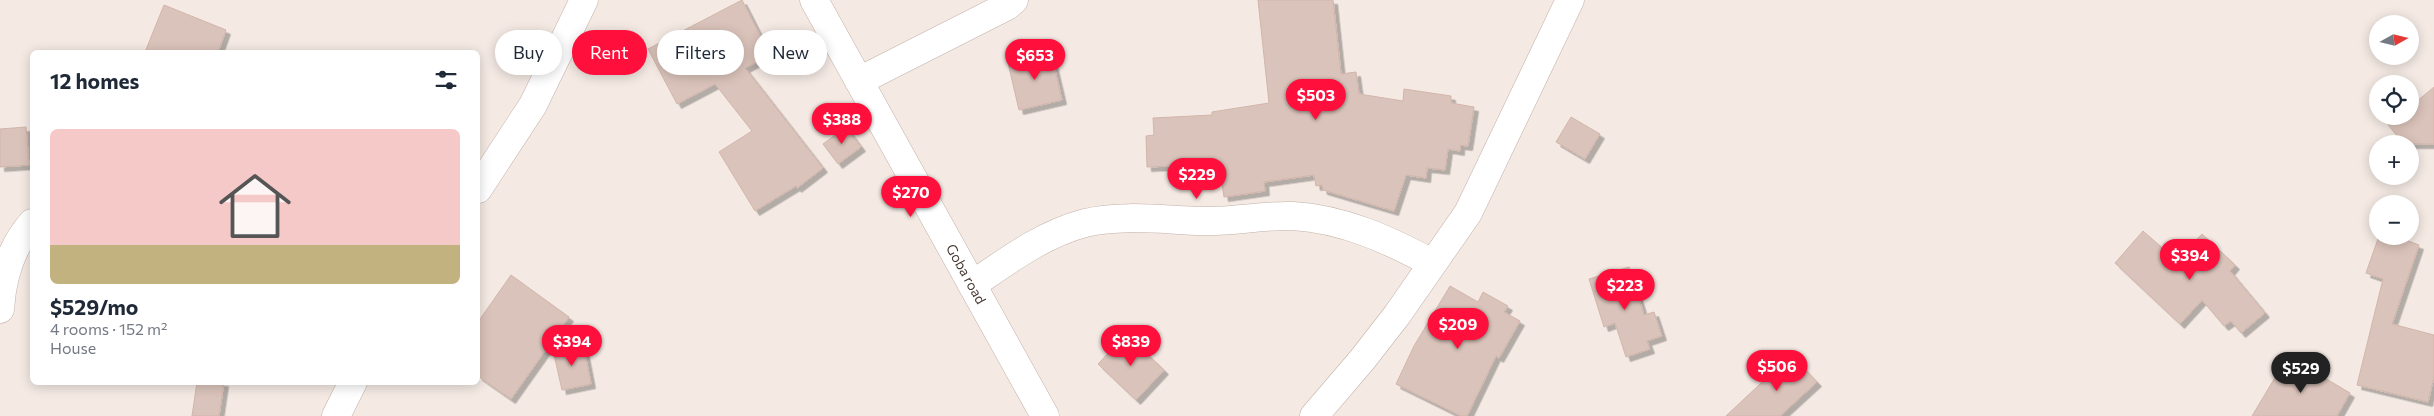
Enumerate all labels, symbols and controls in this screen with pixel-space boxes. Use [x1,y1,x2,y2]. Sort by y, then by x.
north arrow [2369,15,2419,65]
map controls [2369,15,2419,245]
chip: Buy [495,30,562,75]
chip: Rent [572,30,647,75]
chip: Filters [657,30,744,75]
chip: New [754,30,827,75]
pin: $653 [1005,38,1065,81]
text: $653 [1016,45,1054,64]
icon: filters [432,66,460,94]
text: 12 homes [50,68,139,93]
button: locate [2369,75,2419,125]
pin: $503 [1286,78,1346,121]
text: $503 [1297,85,1335,104]
pin: $388 [812,102,872,145]
text: $388 [823,109,861,128]
button: + [2369,135,2419,185]
pin: $229 [1167,158,1227,200]
icon: home [210,161,300,251]
text: $229 [1178,164,1216,183]
pin: $270 [881,176,941,218]
text: $270 [892,182,930,201]
button: − [2369,195,2419,245]
pin: $394 [2160,238,2220,281]
street label: Goba road [943,241,990,307]
text: $394 [2171,245,2209,264]
pin: $223 [1595,268,1655,311]
text: $223 [1607,275,1643,294]
text: $529/mo [50,294,138,319]
pin: $209 [1428,308,1488,350]
text: $209 [1439,314,1477,333]
text: 4 rooms · 152 m² [50,319,167,338]
pin: $394 [542,324,602,367]
pin: $839 [1101,324,1161,367]
text: $394 [553,331,591,350]
text: $839 [1112,331,1150,350]
text: House [50,338,96,357]
pin: $506 [1747,350,1807,392]
pin: $529 [2271,352,2331,394]
text: $506 [1757,356,1797,375]
text: $529 [2282,358,2320,377]

